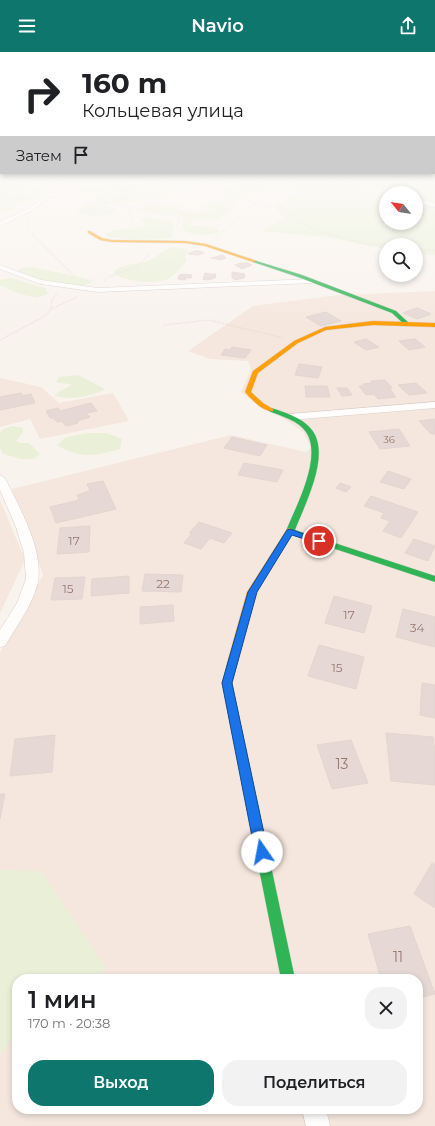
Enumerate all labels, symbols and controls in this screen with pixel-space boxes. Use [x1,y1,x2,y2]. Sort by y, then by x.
icon: menu [16,15,38,37]
text: Navio [191,15,244,37]
icon: share [397,15,419,37]
text: 160 m [82,66,167,100]
icon: right [16,68,68,120]
text: Кольцевая улица [82,100,244,122]
icon: arrive [70,144,92,166]
text: Затем [16,146,62,165]
north arrow [379,186,423,230]
map controls [379,186,423,282]
button: search [379,238,423,282]
house number: 36 [383,433,395,446]
pin [302,524,336,558]
icon: arrive [308,530,330,552]
house number: 17 [68,533,80,548]
house number: 22 [156,576,170,591]
house number: 15 [62,581,74,596]
house number: 17 [343,607,355,622]
house number: 34 [410,620,424,635]
house number: 15 [331,660,343,675]
house number: 13 [336,755,349,773]
position arrow [241,831,283,873]
house number: 11 [393,948,403,966]
text: 1 мин [28,985,96,1014]
button: close [365,987,407,1029]
text: 170 m · 20:38 [28,1015,110,1031]
button: Выход [28,1060,214,1106]
button: Поделиться [222,1060,407,1106]

